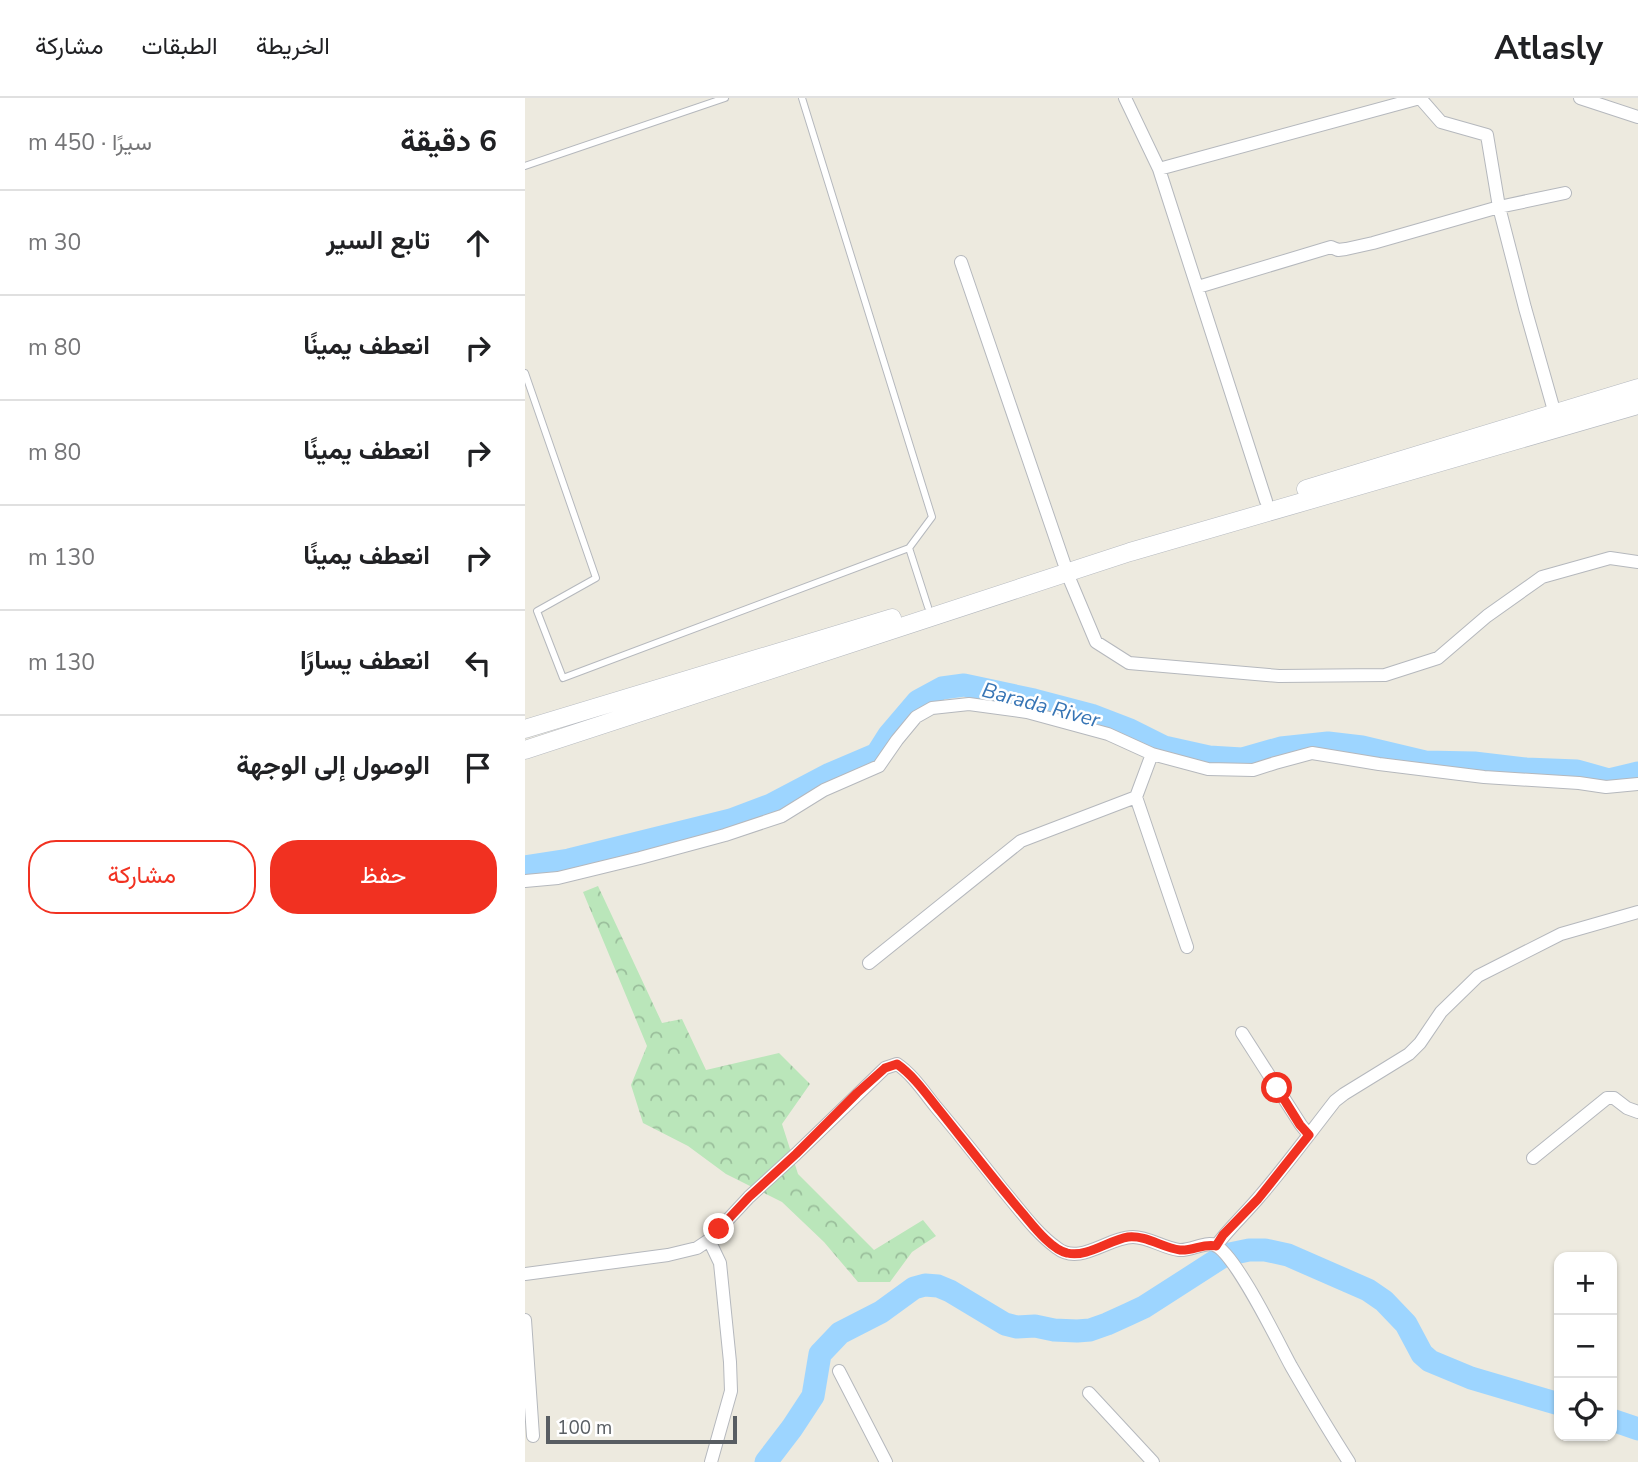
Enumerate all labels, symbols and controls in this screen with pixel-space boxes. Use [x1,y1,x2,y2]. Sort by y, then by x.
text: Atlasly [1494,26,1603,71]
text: مشاركة [35,30,103,62]
text: الطبقات [141,30,218,62]
text: الخريطة [256,30,330,62]
text: 6 دقيقة [400,121,497,162]
text: سيرًا · 450 m [28,127,152,158]
text: تابع السير [326,223,430,258]
icon: ahead [459,224,497,262]
text: 30 m [28,227,81,258]
text: انعطف يمينًا [303,328,430,363]
icon: right [459,329,497,367]
text: 80 m [28,332,81,363]
text: انعطف يمينًا [303,433,430,468]
icon: right [459,434,497,472]
text: 80 m [28,437,81,468]
text: انعطف يمينًا [303,538,430,573]
icon: right [459,539,497,577]
text: 130 m [28,542,95,573]
text: انعطف يسارًا [300,643,430,678]
icon: left [459,644,497,682]
text: 130 m [28,647,95,678]
water label: Barada River [979,676,1103,734]
text: الوصول إلى الوجهة [236,748,430,783]
icon: arrive [459,749,497,787]
button: مشاركة [28,840,256,914]
button: حفظ [270,840,497,914]
route start [1261,1072,1292,1103]
route end [703,1213,734,1244]
map controls [1554,1252,1617,1441]
button: + [1554,1252,1617,1315]
button: − [1554,1315,1617,1378]
button: locate [1554,1378,1617,1441]
scale bar [546,1413,737,1445]
text: 100 m [557,1415,612,1441]

